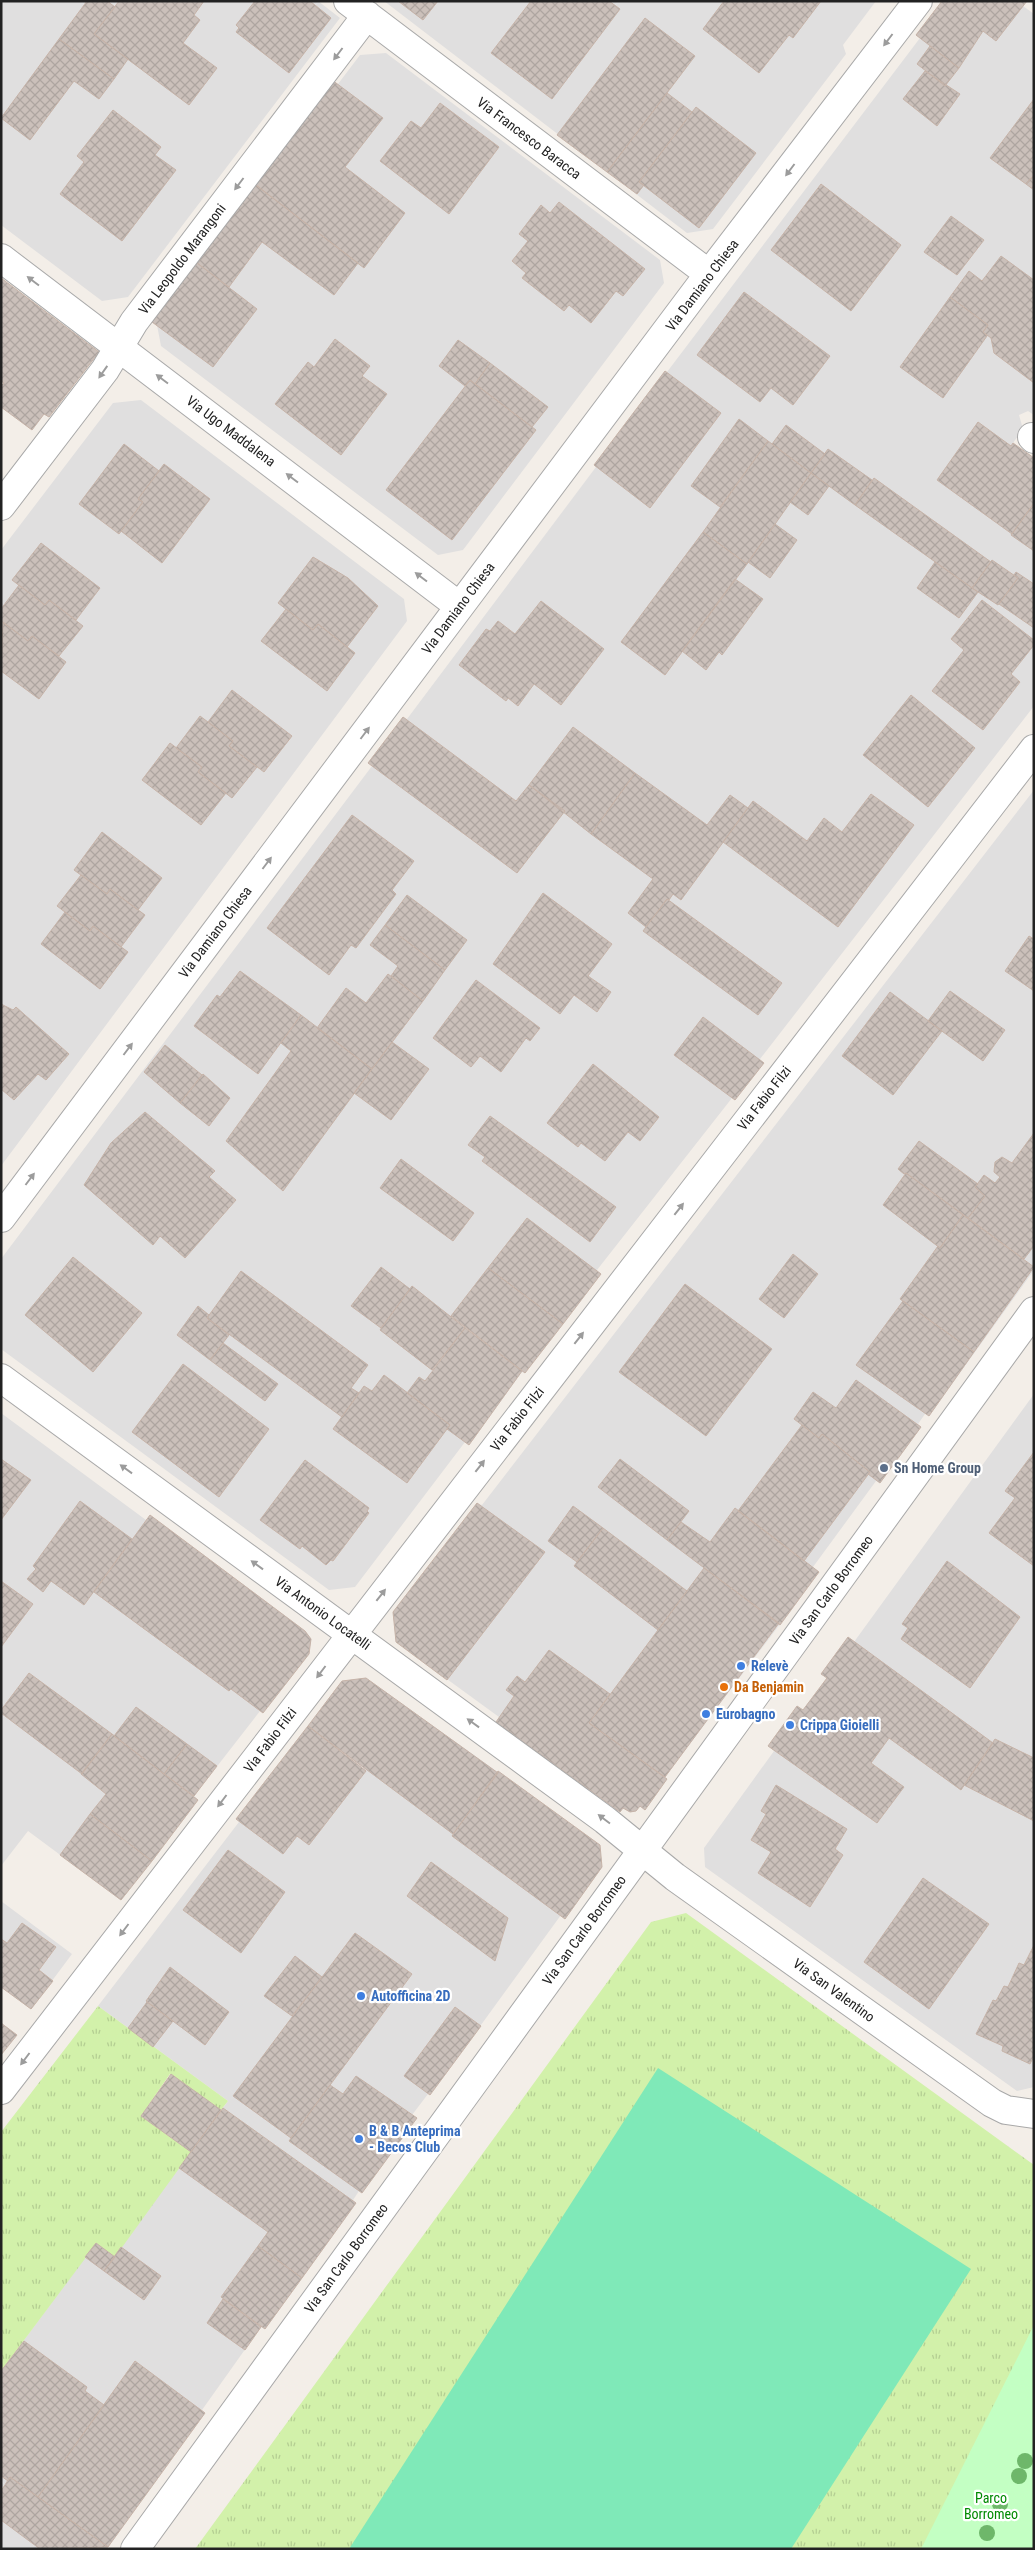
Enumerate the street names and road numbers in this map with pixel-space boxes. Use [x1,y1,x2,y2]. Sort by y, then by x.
street label: Via Francesco Baracca [474,94,584,182]
street label: Via Leopoldo Marangoni [135,201,229,317]
street label: Via Damiano Chiesa [662,236,742,334]
street label: Via Ugo Maddalena [183,392,279,470]
street label: Via Damiano Chiesa [418,559,498,657]
street label: Via Damiano Chiesa [175,883,255,981]
street label: Via Fabio Filzi [734,1063,794,1133]
street label: Via Fabio Filzi [487,1384,547,1454]
street label: Via San Carlo Borromeo [786,1532,876,1648]
street label: Via Antonio Locatelli [272,1573,374,1653]
street label: Via Fabio Filzi [240,1704,300,1776]
street label: Via San Carlo Borromeo [539,1872,629,1988]
street label: Via San Valentino [790,1955,878,2025]
street label: Via San Carlo Borromeo [301,2200,391,2316]

